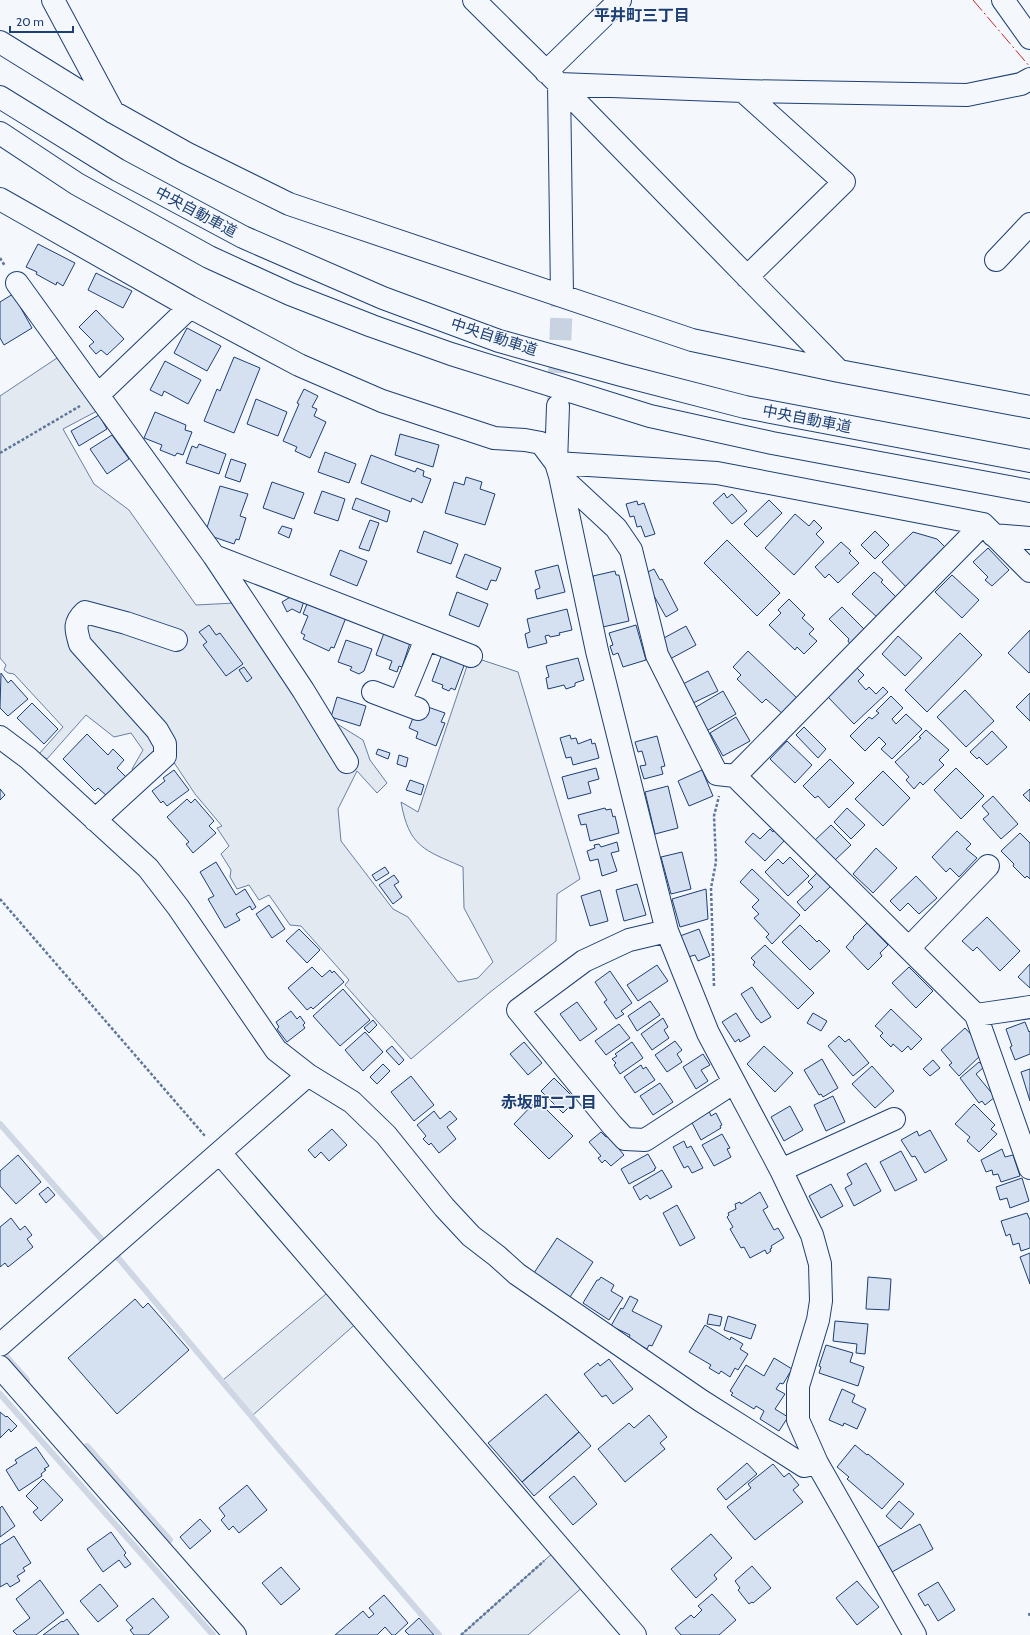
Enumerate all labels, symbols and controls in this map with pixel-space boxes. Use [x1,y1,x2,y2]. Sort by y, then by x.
district label: 平井町三丁目 [594,6,690,25]
scale bar [10,8,73,34]
text: 20 m [16,14,44,29]
street label: 中央自動車道 [152,183,240,241]
street label: 中央自動車道 [448,315,540,359]
street label: 中央自動車道 [761,402,853,436]
district label: 赤坂町二丁目 [501,1093,597,1112]

